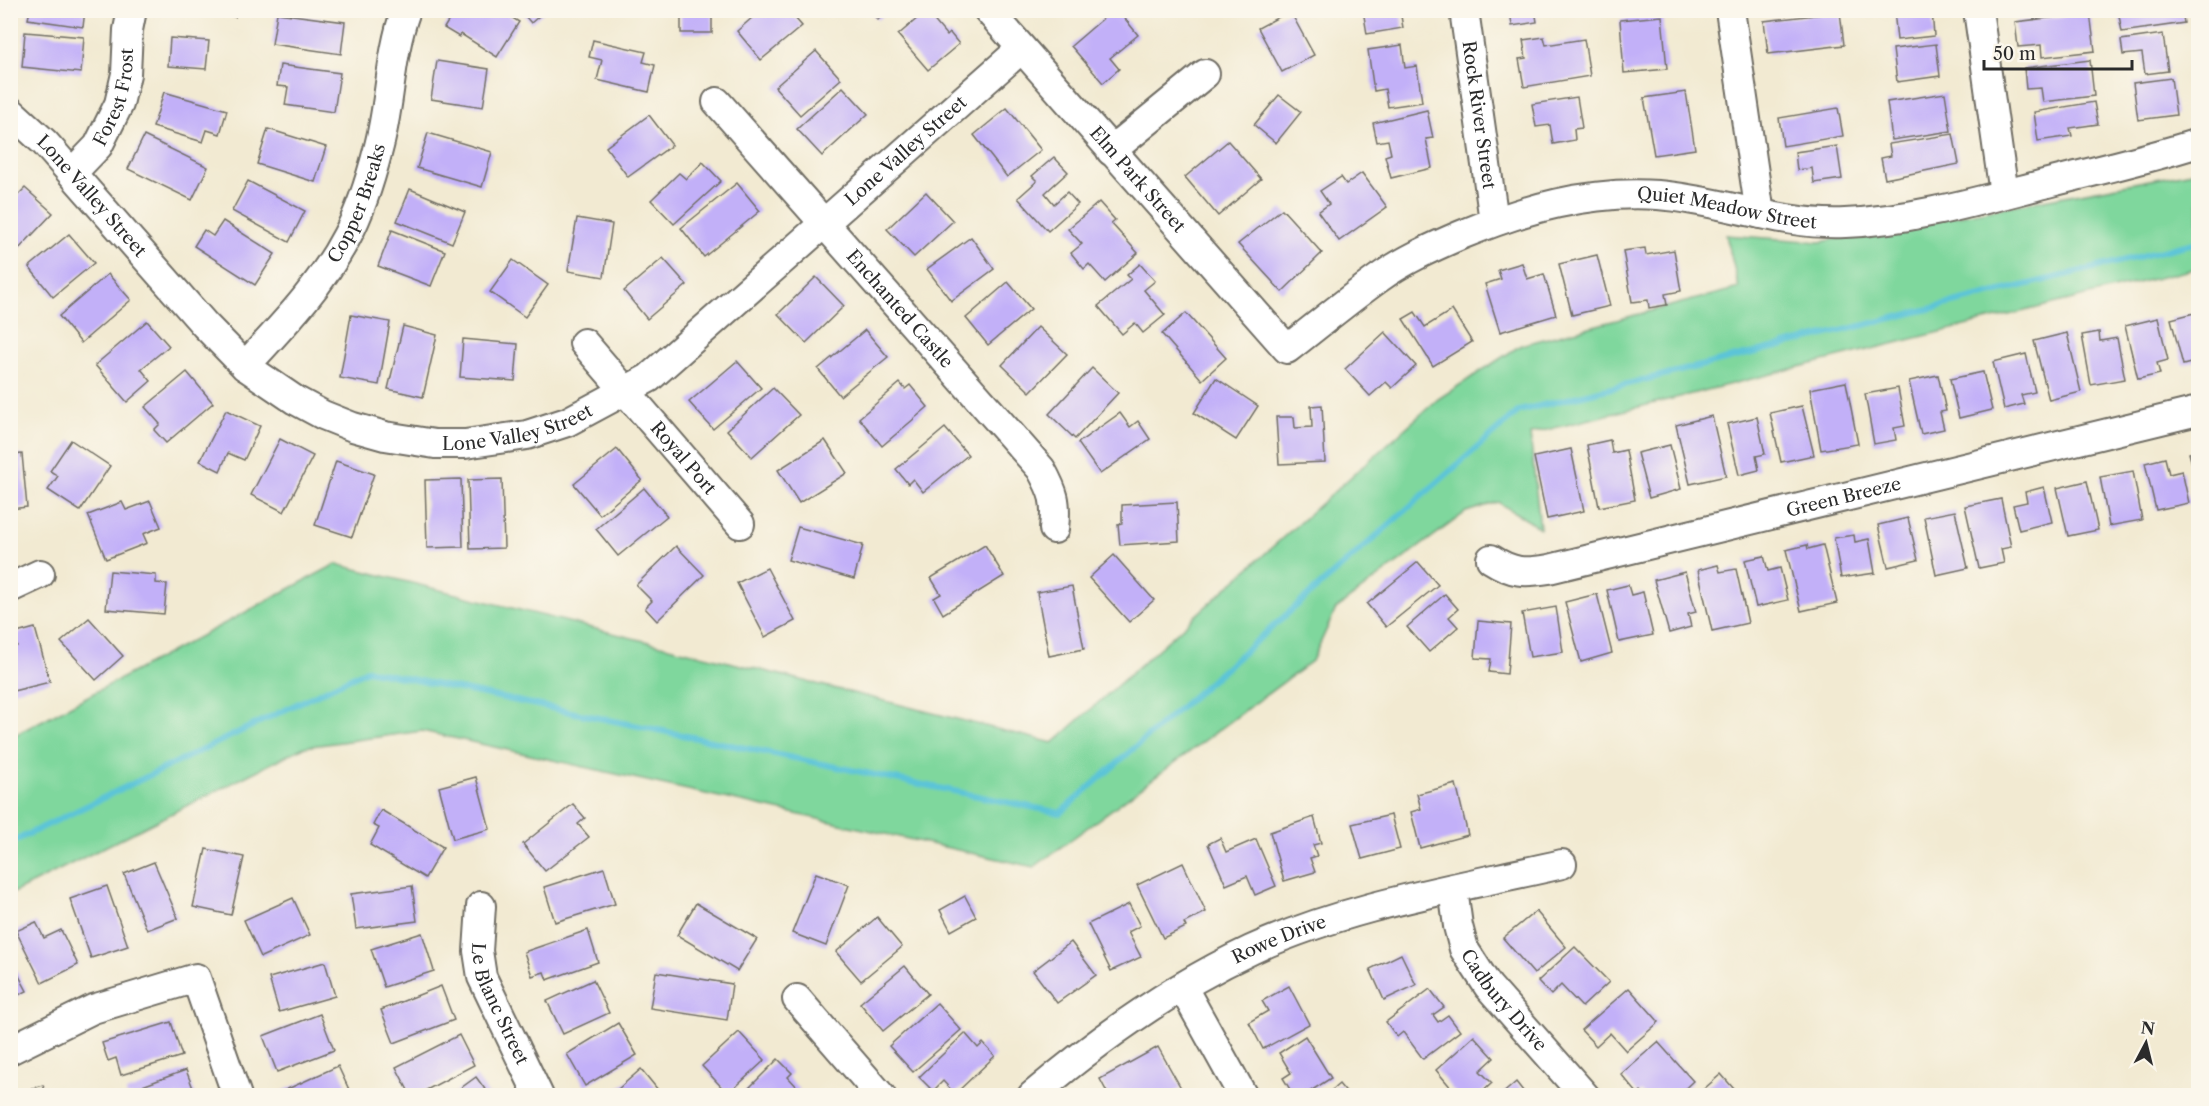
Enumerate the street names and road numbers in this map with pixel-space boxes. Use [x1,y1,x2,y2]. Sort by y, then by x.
street label: Rock River Street [1458,39,1500,191]
street label: Forest Frost [89,47,138,150]
street label: Lone Valley Street [840,91,972,210]
street label: Elm Park Street [1085,122,1190,237]
street label: Lone Valley Street [32,130,151,262]
street label: Copper Breaks [323,141,390,267]
street label: Quiet Meadow Street [1637,183,1818,234]
street label: Enchanted Castle [842,245,958,373]
street label: Lone Valley Street [442,399,597,455]
street label: Royal Port [646,417,721,500]
street label: Green Breeze [1784,473,1903,522]
street label: Rowe Drive [1228,911,1329,968]
street label: Le Blanc Street [467,942,534,1069]
street label: Cadbury Drive [1456,945,1551,1056]

